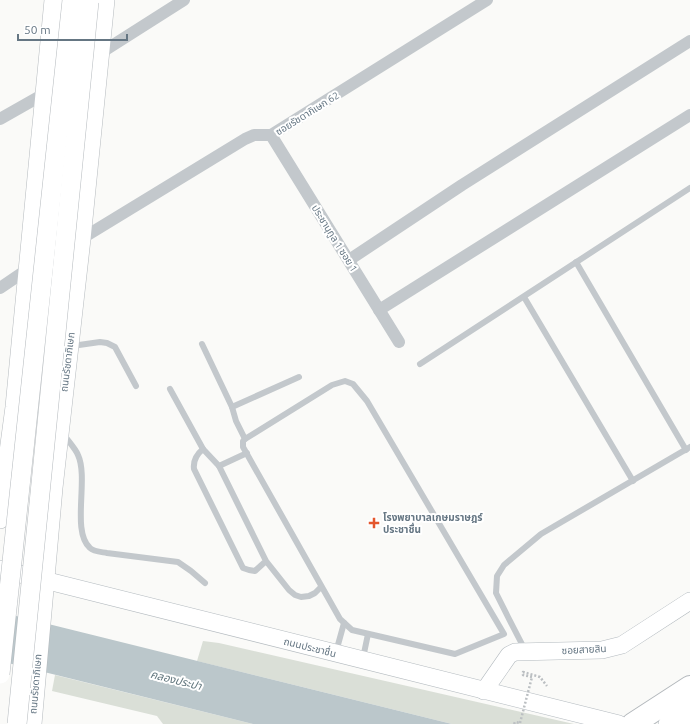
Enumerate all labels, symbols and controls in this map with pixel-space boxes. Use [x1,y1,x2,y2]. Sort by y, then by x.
scale bar [18,16,127,42]
text: 50 m [24,23,51,36]
street label: ซอยรัชดาภิเษก 62 [274,90,341,137]
street label: ประชานุกูล 1 ซอย 1 [309,203,360,274]
street label: ถนนรัชดาภิเษก [58,332,77,393]
place label: โรงพยาบาลเกษมราษฎร์ ประชาชื่น [383,512,483,535]
marker: โรงพยาบาลเกษมราษฎร์ ประชาชื่น [368,517,380,529]
street label: ถนนประชาชื่น [282,634,338,659]
street label: ซอยสายสิน [561,643,607,656]
street label: ถนนรัชดาภิเษก [27,654,44,714]
water label: คลองประปา [149,668,203,692]

